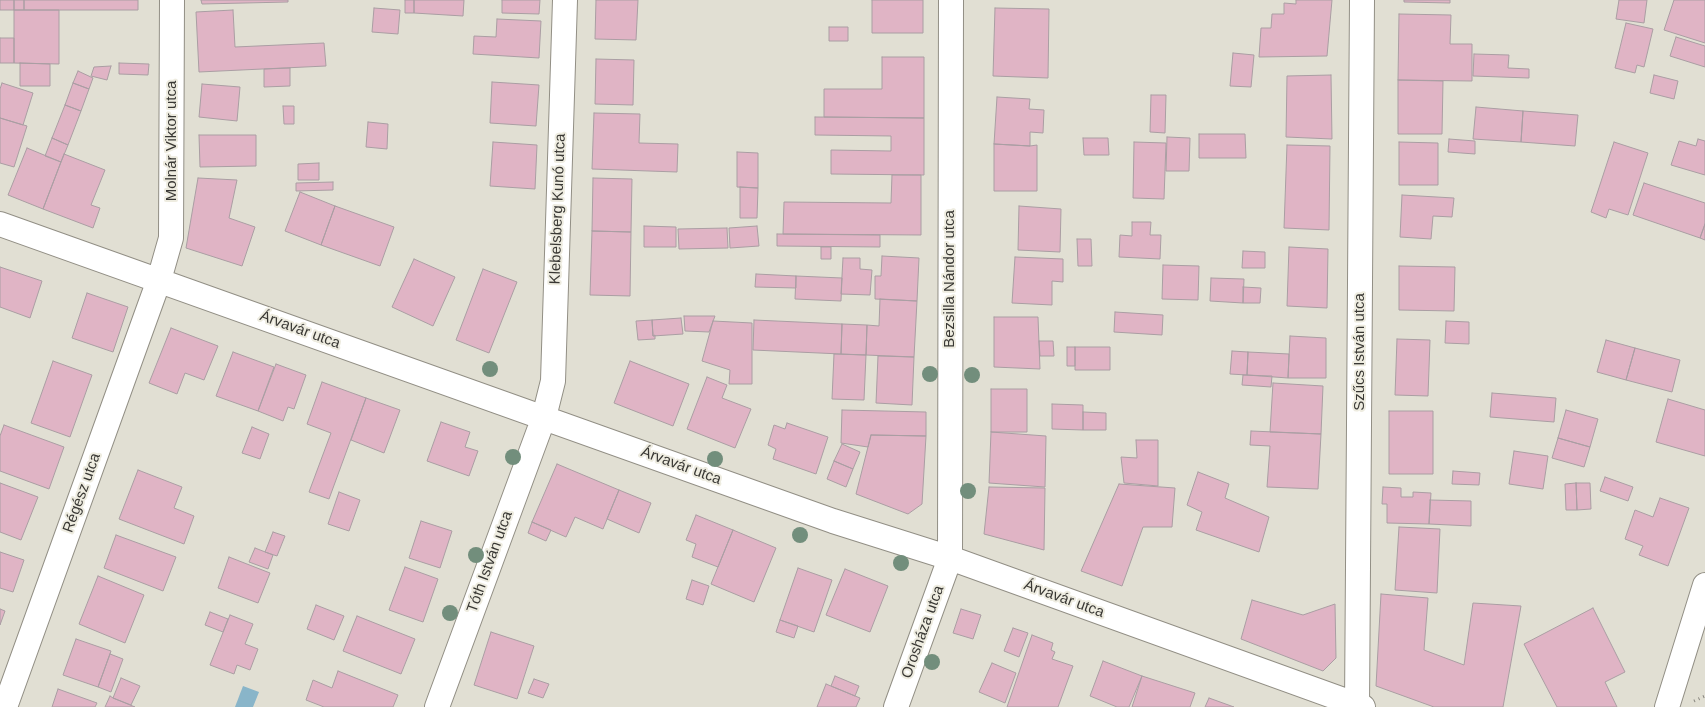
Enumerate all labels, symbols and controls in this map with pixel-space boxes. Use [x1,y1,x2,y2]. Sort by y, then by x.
street label: Molnár Viktor utca [163,81,181,201]
street label: Klebelsberg Kunó utca [546,133,570,285]
street label: Bezsilla Nándor utca [941,210,959,348]
street label: Szűcs István utca [1351,293,1369,411]
street label: Árvavár utca [257,307,343,353]
street label: Árvavár utca [638,443,724,489]
street label: Régész utca [59,451,105,535]
street label: Tóth István utca [463,509,517,615]
street label: Árvavár utca [1021,576,1107,622]
street label: Orosháza utca [898,583,948,681]

